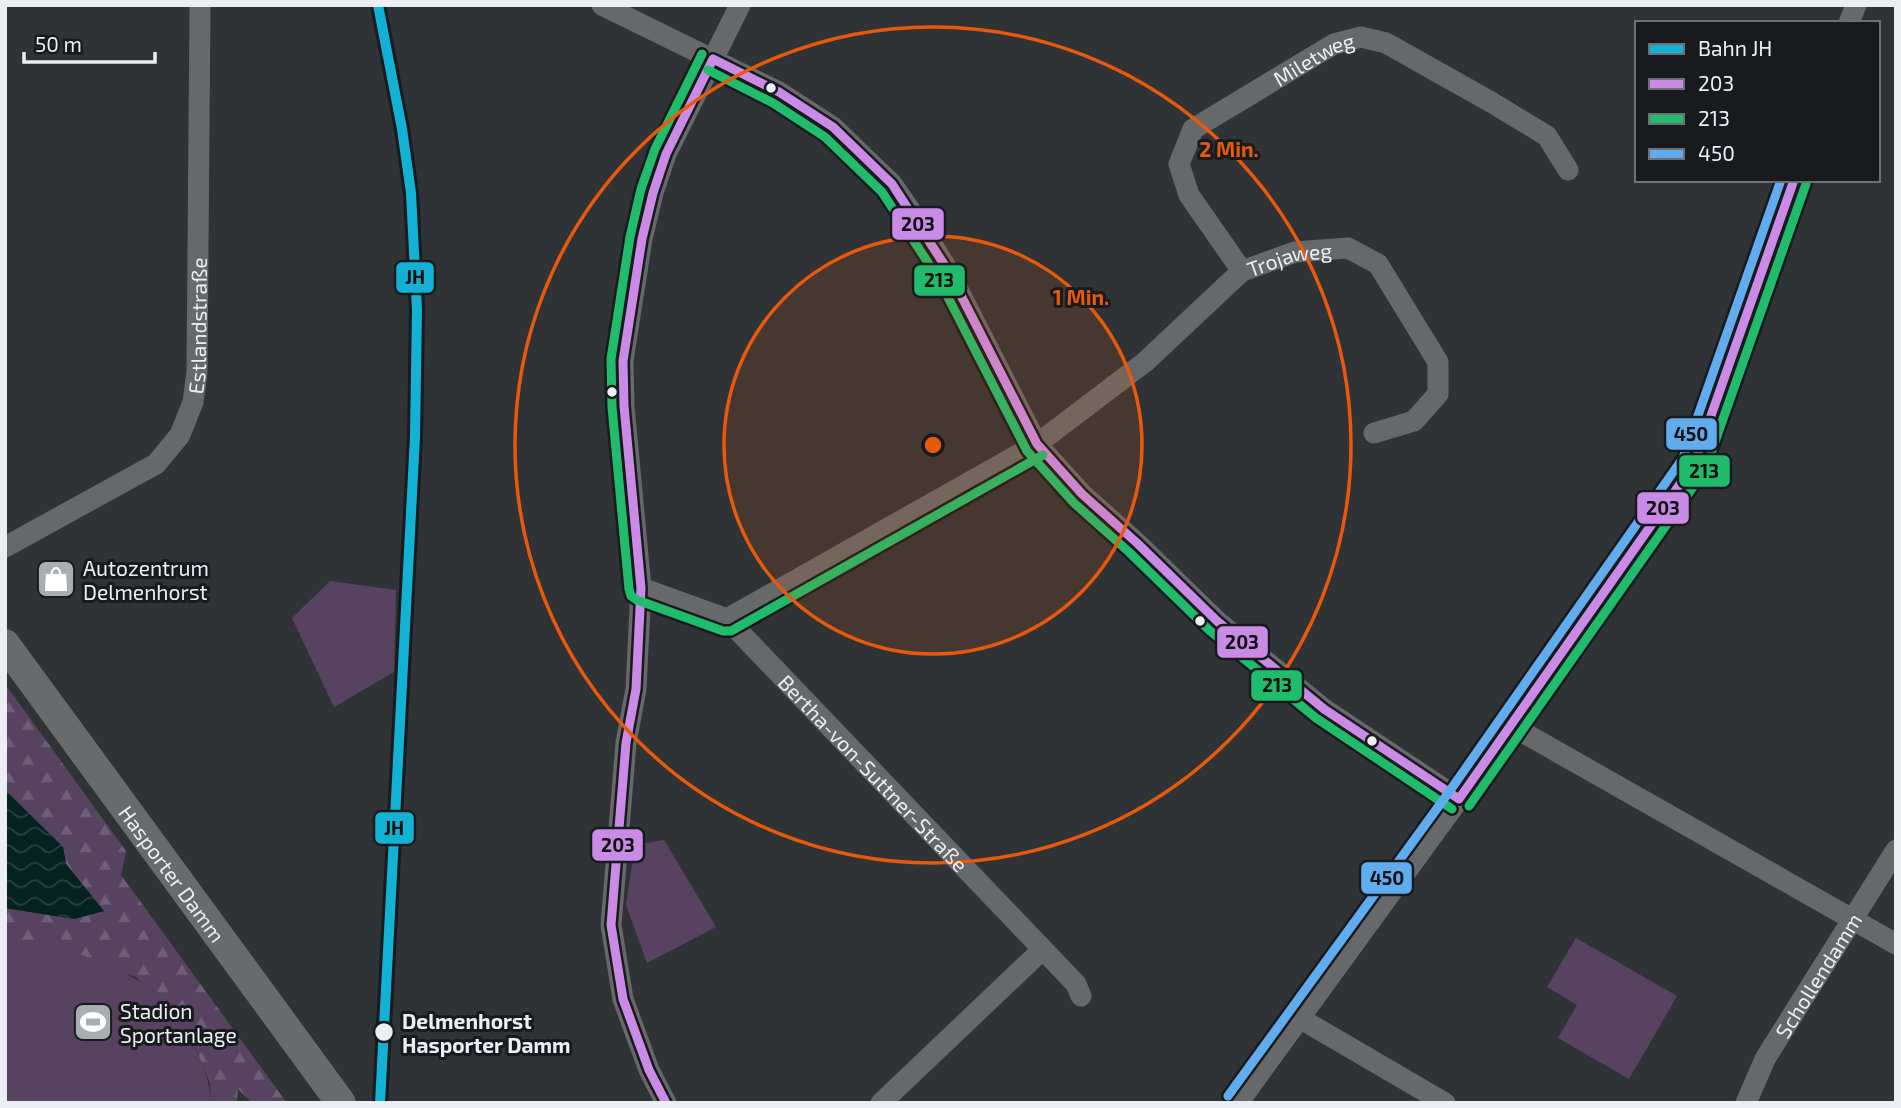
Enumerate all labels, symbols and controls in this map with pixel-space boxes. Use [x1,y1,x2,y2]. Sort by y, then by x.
scale bar [24,21,156,65]
legend [1635,21,1880,182]
street label: Miletweg [1268,27,1357,90]
text: 50 m [35,31,82,56]
text: Bahn JH [1698,35,1772,60]
text: 203 [1698,70,1734,95]
unlabelled marker [764,81,778,95]
text: 213 [1698,105,1730,130]
text: 2 Min. [1199,136,1259,161]
text: 450 [1698,140,1735,165]
line badge: 203 [891,207,945,241]
text: 203 [901,212,935,235]
street label: Trojaweg [1243,237,1333,281]
street label: Estlandstraße [182,257,210,395]
line badge: JH [395,261,435,294]
line badge: 213 [913,264,966,297]
text: JH [405,265,425,288]
text: 213 [924,268,954,291]
text: 1 Min. [1053,284,1109,309]
unlabelled marker [605,385,619,399]
line badge: 450 [1665,417,1718,451]
text: 450 [1674,422,1708,445]
centre of rings [921,433,945,457]
line badge: 213 [1678,454,1731,488]
text: 213 [1689,459,1719,482]
line badge: 203 [1636,491,1690,525]
text: 203 [1646,496,1680,519]
place label: Autozentrum Delmenhorst [83,555,209,604]
shop icon: Autozentrum Delmenhorst [35,558,77,600]
unlabelled marker [1193,614,1207,628]
line badge: 203 [1216,625,1269,659]
text: 203 [1225,630,1259,653]
street label: Bertha-von-Suttner-Straße [774,669,974,876]
line badge: 213 [1250,669,1303,702]
text: 213 [1262,673,1292,696]
unlabelled marker [1365,734,1379,748]
street label: Hasporter Damm [115,800,231,946]
line badge: JH [374,811,415,845]
text: JH [384,816,404,839]
line badge: 203 [591,828,644,862]
text: 203 [601,833,635,856]
line badge: 450 [1360,861,1413,895]
text: 450 [1370,866,1404,889]
street label: Schollendamm [1769,908,1866,1042]
place label: Stadion Sportanlage [120,998,237,1047]
sports icon: Stadion Sportanlage [72,1001,114,1043]
place label: Delmenhorst Hasporter Damm [402,1008,570,1057]
marker: Delmenhorst Hasporter Damm [373,1021,395,1043]

